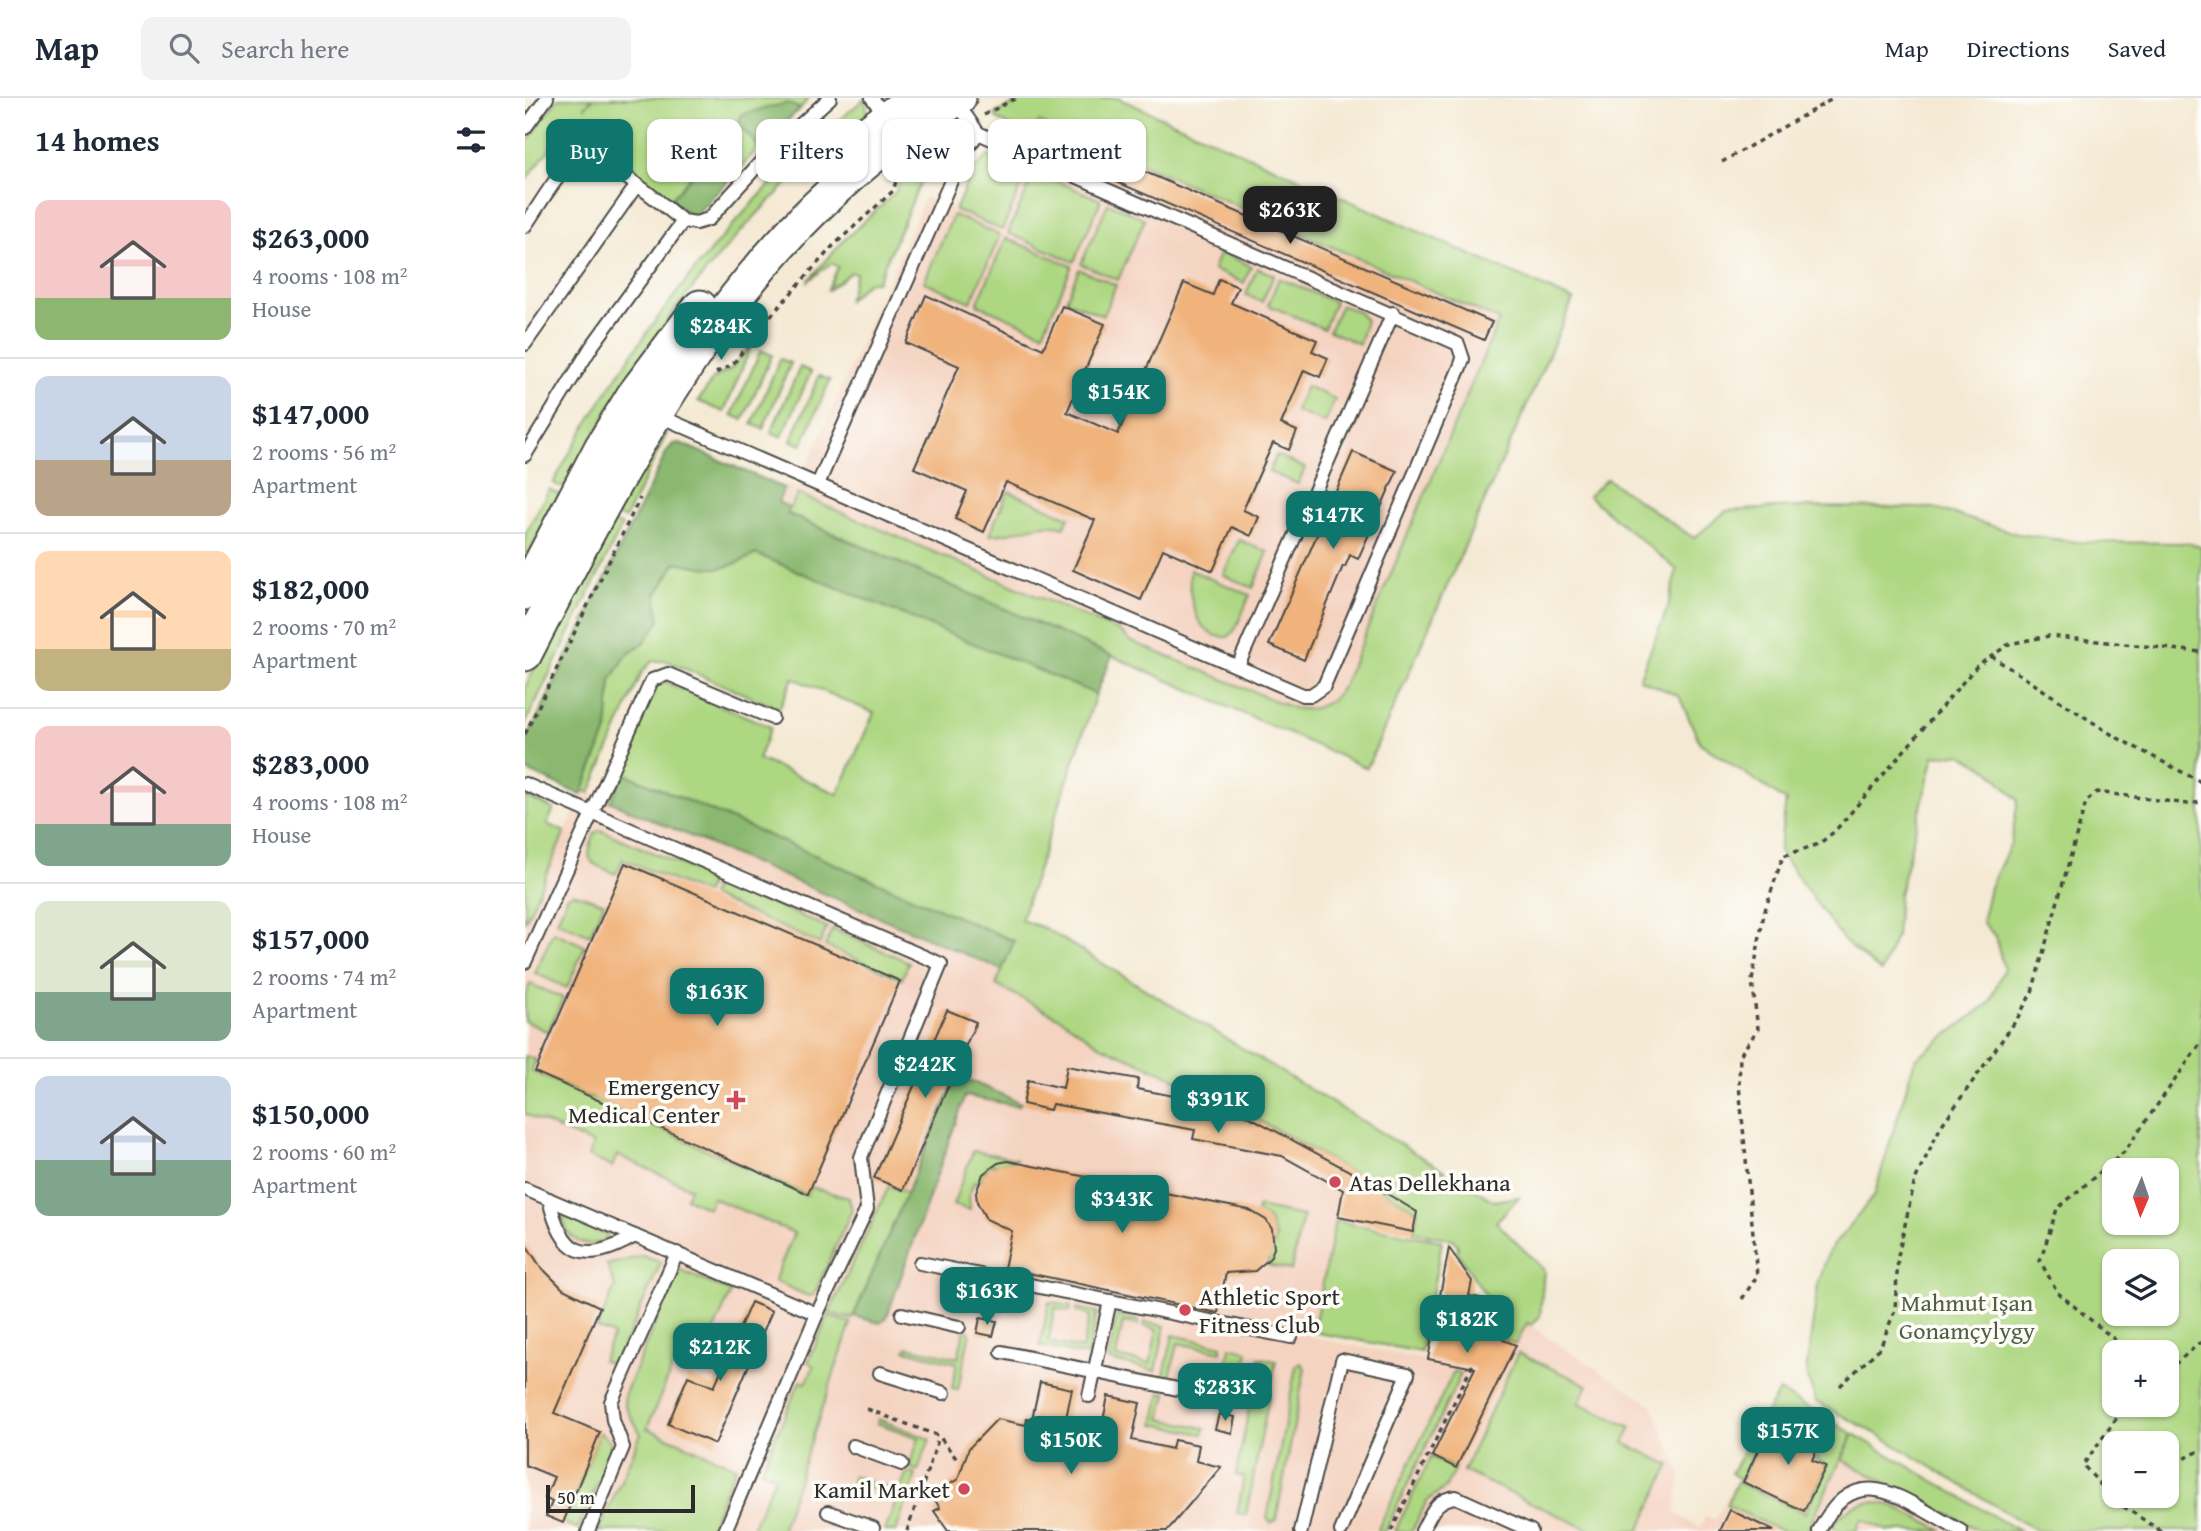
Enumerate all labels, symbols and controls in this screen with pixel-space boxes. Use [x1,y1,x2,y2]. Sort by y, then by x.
search box [141,17,631,80]
text: Map [35,24,99,72]
icon: search [165,29,203,67]
text: Search here [221,29,349,68]
text: Map [1885,31,1929,66]
text: Directions [1967,31,2070,66]
text: Saved [2108,31,2166,66]
text: 14 homes [35,118,160,162]
chip: Buy [546,119,633,182]
chip: Rent [647,119,742,182]
chip: Filters [756,119,868,182]
chip: New [882,119,974,182]
chip: Apartment [988,119,1146,182]
icon: filters [452,121,490,159]
pin: $263K [1241,186,1339,246]
text: $263K [1259,192,1321,225]
text: $263,000 [252,215,369,259]
icon: home [91,228,175,312]
text: 4 rooms · 108 m² [252,259,407,292]
text: House [252,292,311,325]
pin: $284K [672,302,770,362]
text: $284K [690,308,752,341]
pin: $154K [1070,368,1168,428]
text: $154K [1088,374,1150,407]
text: $147,000 [252,391,369,435]
icon: home [91,404,175,488]
text: 2 rooms · 56 m² [252,435,396,468]
text: Apartment [252,468,357,501]
pin: $147K [1284,491,1382,551]
text: $147K [1302,497,1364,530]
text: $182,000 [252,566,369,610]
icon: home [91,579,175,663]
text: 2 rooms · 70 m² [252,610,396,643]
text: Apartment [252,643,357,676]
text: $283,000 [252,741,369,785]
icon: home [91,754,175,838]
text: 4 rooms · 108 m² [252,785,407,818]
text: House [252,818,311,851]
text: $157,000 [252,916,369,960]
icon: home [91,929,175,1013]
text: 2 rooms · 74 m² [252,960,396,993]
pin: $163K [668,968,766,1028]
text: $163K [686,974,748,1007]
text: Apartment [252,993,357,1026]
pin: $242K [876,1040,974,1100]
text: $242K [894,1046,956,1079]
place label: Emergency Medical Center [568,1069,720,1132]
pin: $391K [1169,1076,1267,1135]
text: $391K [1187,1081,1249,1114]
marker: Emergency Medical Center [726,1090,746,1110]
text: $150,000 [252,1091,369,1135]
icon: home [91,1104,175,1188]
text: 2 rooms · 60 m² [252,1135,396,1168]
north arrow [2102,1158,2179,1236]
map controls [2102,1158,2179,1508]
place label: Atas Dellekhana [1349,1165,1511,1200]
text: Apartment [252,1168,357,1201]
marker: Atas Dellekhana [1327,1174,1343,1190]
pin: $343K [1073,1176,1171,1235]
text: $343K [1091,1181,1153,1214]
button: layers [2102,1249,2179,1326]
pin: $163K [938,1268,1036,1327]
text: $163K [956,1273,1018,1306]
place label: Athletic Sport Fitness Club [1199,1279,1340,1342]
park label: Mahmut Işan Gonamçylygy [1899,1285,2035,1348]
pin: $182K [1418,1296,1516,1355]
text: $182K [1436,1301,1498,1334]
marker: Athletic Sport Fitness Club [1177,1302,1193,1318]
pin: $212K [671,1324,769,1383]
text: $212K [689,1329,751,1362]
button: + [2102,1340,2179,1417]
pin: $283K [1176,1364,1274,1423]
text: $283K [1194,1369,1256,1402]
pin: $157K [1739,1408,1837,1467]
text: $157K [1757,1413,1819,1446]
pin: $150K [1022,1416,1120,1476]
text: $150K [1040,1422,1102,1455]
button: − [2102,1431,2179,1508]
place label: Kamil Market [814,1472,951,1507]
marker: Kamil Market [956,1481,972,1497]
scale bar [546,1482,695,1514]
text: 50 m [557,1483,595,1511]

